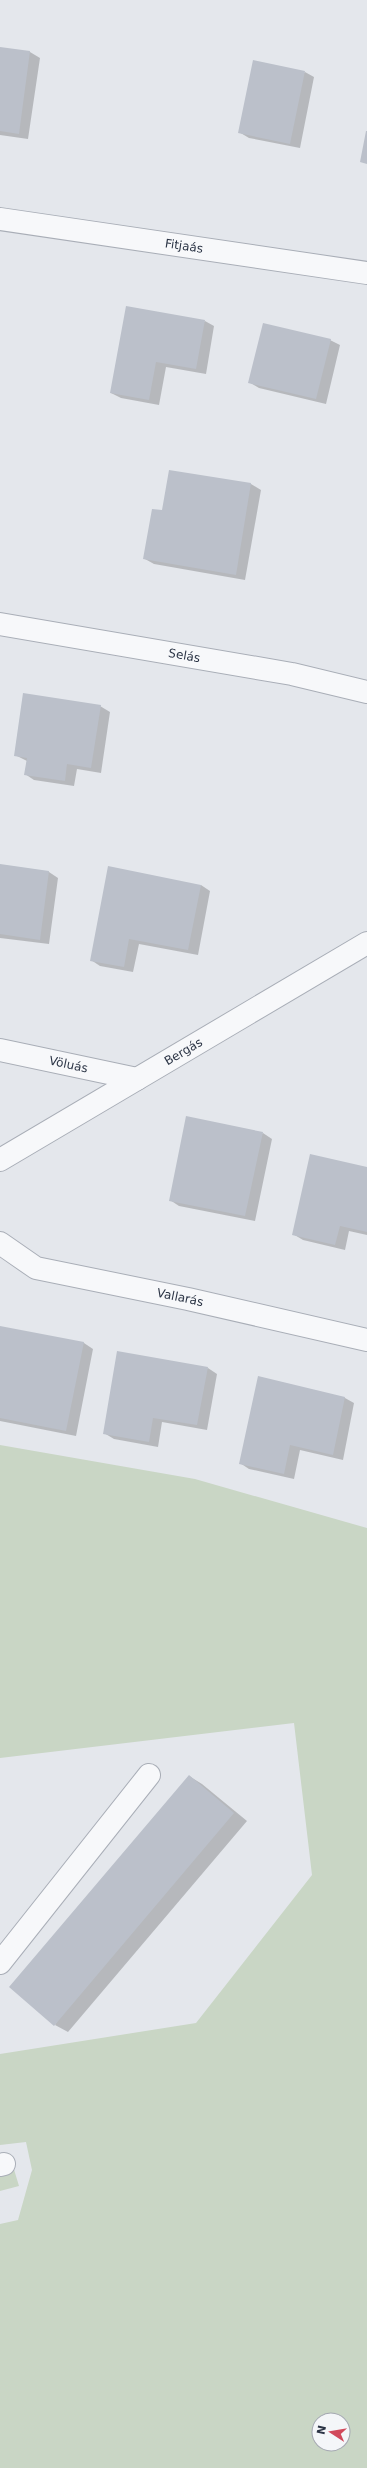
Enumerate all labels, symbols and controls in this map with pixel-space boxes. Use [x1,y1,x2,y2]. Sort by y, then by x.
street label: Fitjaás [164,236,204,256]
street label: Selás [167,646,201,665]
street label: Bergás [162,1035,205,1068]
street label: Völuás [48,1054,89,1075]
street label: Vallarás [156,1286,205,1309]
north arrow [311,2412,351,2452]
text: N [314,2424,329,2436]

